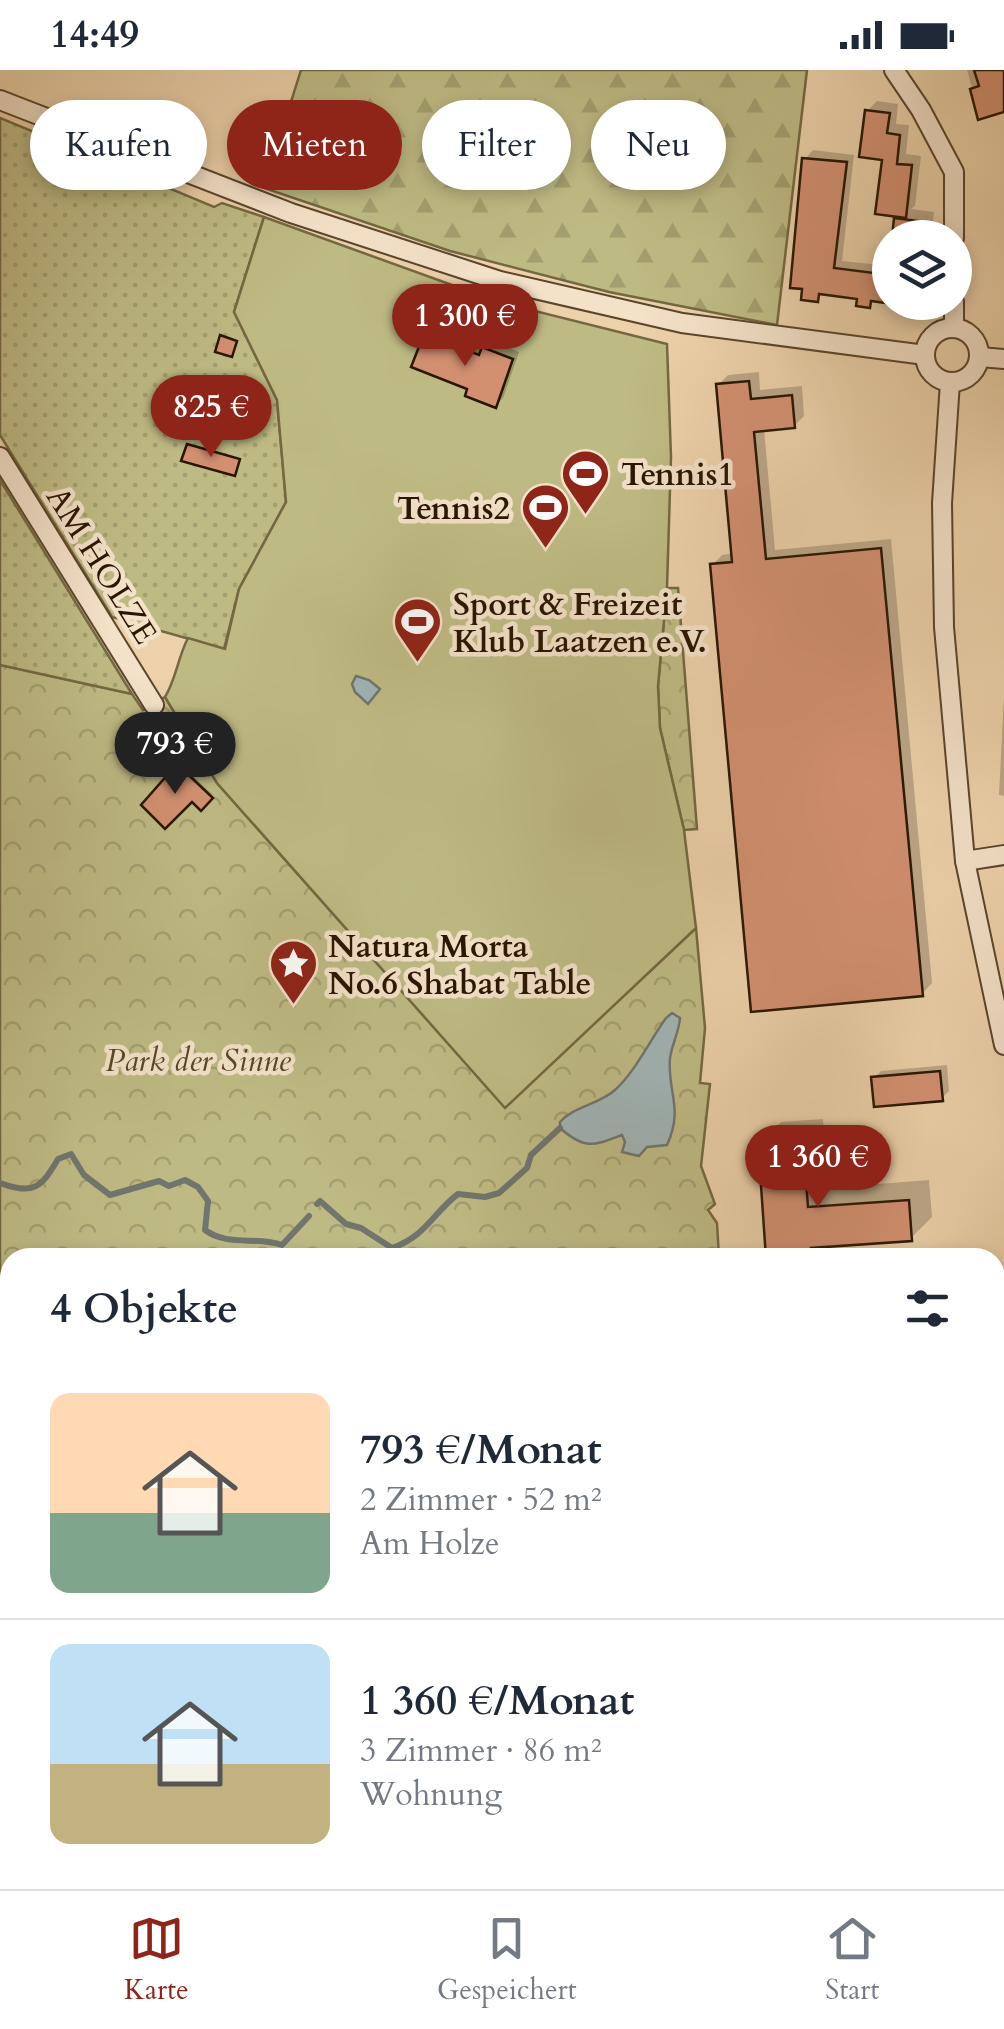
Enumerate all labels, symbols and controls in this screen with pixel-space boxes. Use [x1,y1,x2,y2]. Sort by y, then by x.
text: 14:49 [50,9,139,61]
chip: Kaufen [30,100,207,190]
chip: Mieten [227,100,402,190]
chip: Filter [422,100,571,190]
chip: Neu [591,100,726,190]
map controls [872,220,972,320]
button: layers [872,220,972,320]
pin: 1 300 € [373,284,557,369]
text: 1 300 € [414,294,516,338]
pin: 825 € [141,375,281,460]
text: 825 € [173,385,249,429]
sports icon: Tennis1 [560,448,612,516]
place label: Tennis1 [621,453,734,497]
street label: AM HOLZE [35,478,167,653]
sports icon: Tennis2 [519,482,571,550]
place label: Tennis2 [397,487,510,531]
place label: Sport & Freizeit Klub Laatzen e.V. [453,583,707,664]
sports icon: Sport & Freizeit Klub Laatzen e.V. [392,596,444,664]
pin: 793 € [105,712,245,797]
text: 793 € [137,722,213,766]
place label: Natura Morta No.6 Shabat Table [328,925,591,1006]
place icon: Natura Morta No.6 Shabat Table [267,938,319,1006]
park label: Park der Sinne [105,1039,291,1083]
pin: 1 360 € [726,1125,910,1210]
text: 1 360 € [767,1135,869,1179]
text: 4 Objekte [50,1280,238,1337]
icon: filters [900,1281,955,1336]
text: 793 €/Monat [360,1421,601,1478]
icon: home [130,1433,250,1553]
text: 2 Zimmer · 52 m² [360,1478,602,1522]
text: Am Holze [360,1522,499,1566]
text: 1 360 €/Monat [360,1672,634,1729]
icon: home [130,1684,250,1804]
text: 3 Zimmer · 86 m² [360,1729,602,1773]
text: Wohnung [360,1773,502,1817]
tab: Karte [124,1911,189,2009]
tab: Gespeichert [437,1911,577,2009]
tab: Start [825,1911,880,2009]

